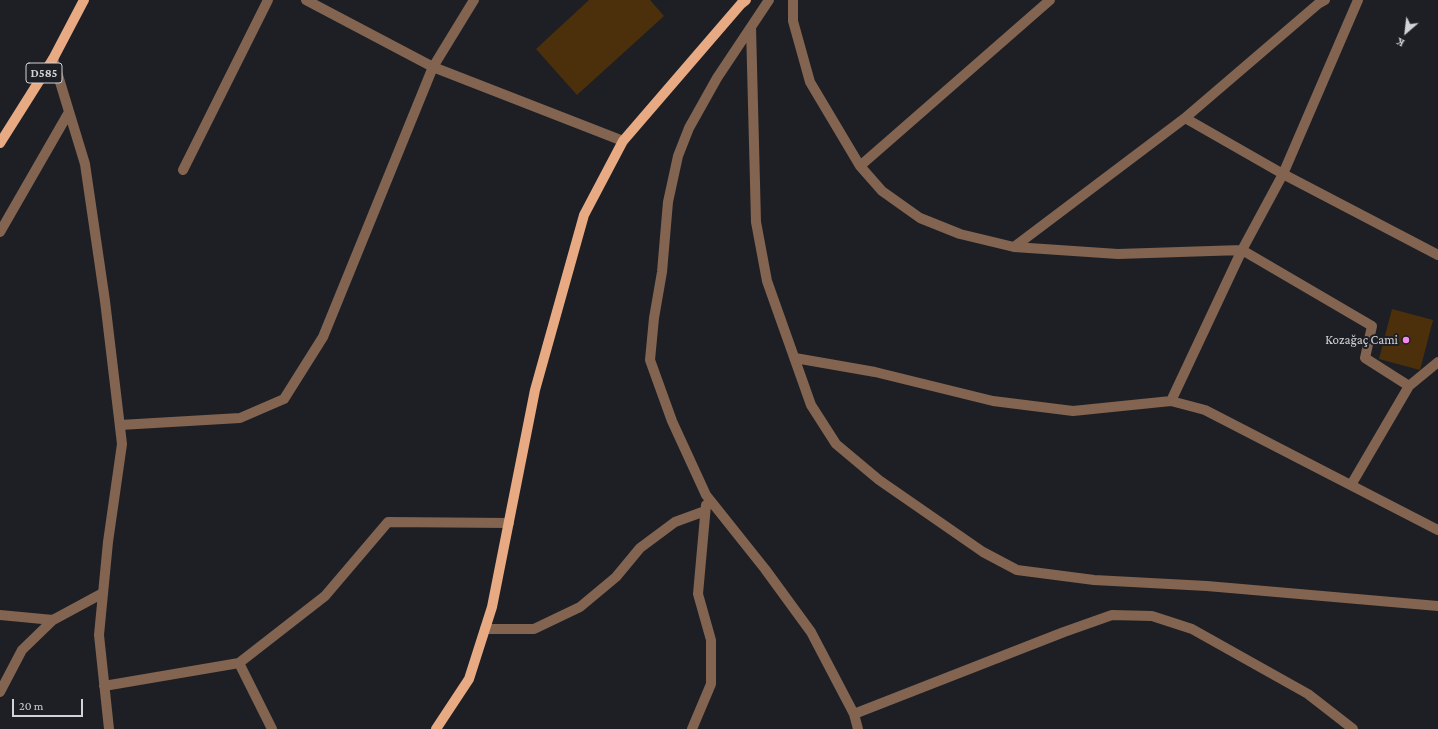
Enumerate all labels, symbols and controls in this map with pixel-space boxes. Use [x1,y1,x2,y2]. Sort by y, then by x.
north arrow [1386,12,1426,52]
text: K [1394,36,1406,50]
road number: D585 [26,63,62,83]
place label: Kozağaç Cami [1325,332,1398,348]
marker: Kozağaç Cami [1401,335,1411,345]
scale bar [14,691,85,717]
text: 20 m [19,699,43,713]

